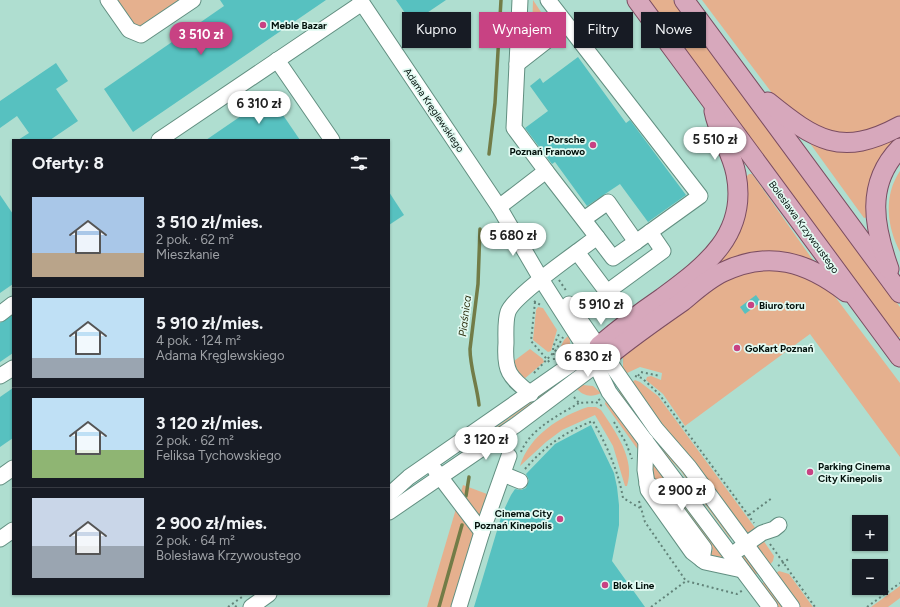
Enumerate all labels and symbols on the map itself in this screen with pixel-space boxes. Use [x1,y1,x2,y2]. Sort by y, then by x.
place label: Meble Bazar [271,19,327,32]
marker: Meble Bazar [258,20,268,30]
pin: 3 510 zł [160,22,242,56]
street label: Adama Kręglewskiego [401,65,467,155]
pin: 6 310 zł [218,91,300,125]
pin: 5 510 zł [674,127,756,161]
place label: Porsche Poznań Franowo [510,133,585,158]
marker: Porsche Poznań Franowo [588,140,598,150]
street label: Bolesława Krzywoustego [766,178,842,276]
pin: 5 680 zł [472,223,554,257]
pin: 5 910 zł [560,292,642,326]
water label: Piaśnica [456,294,474,337]
place label: Biuro toru [759,299,805,312]
marker: Biuro toru [746,300,756,310]
place label: GoKart Poznań [745,342,814,355]
marker: GoKart Poznań [732,343,742,353]
pin: 6 830 zł [547,344,629,378]
pin: 3 120 zł [445,427,527,461]
place label: Parking Cinema City Kinepolis [818,460,890,485]
marker: Parking Cinema City Kinepolis [805,467,815,477]
pin: 2 900 zł [641,478,723,512]
place label: Cinema City Poznań Kinepolis [474,507,552,532]
marker: Cinema City Poznań Kinepolis [555,514,565,524]
place label: Blok Line [613,579,655,592]
marker: Blok Line [600,580,610,590]

